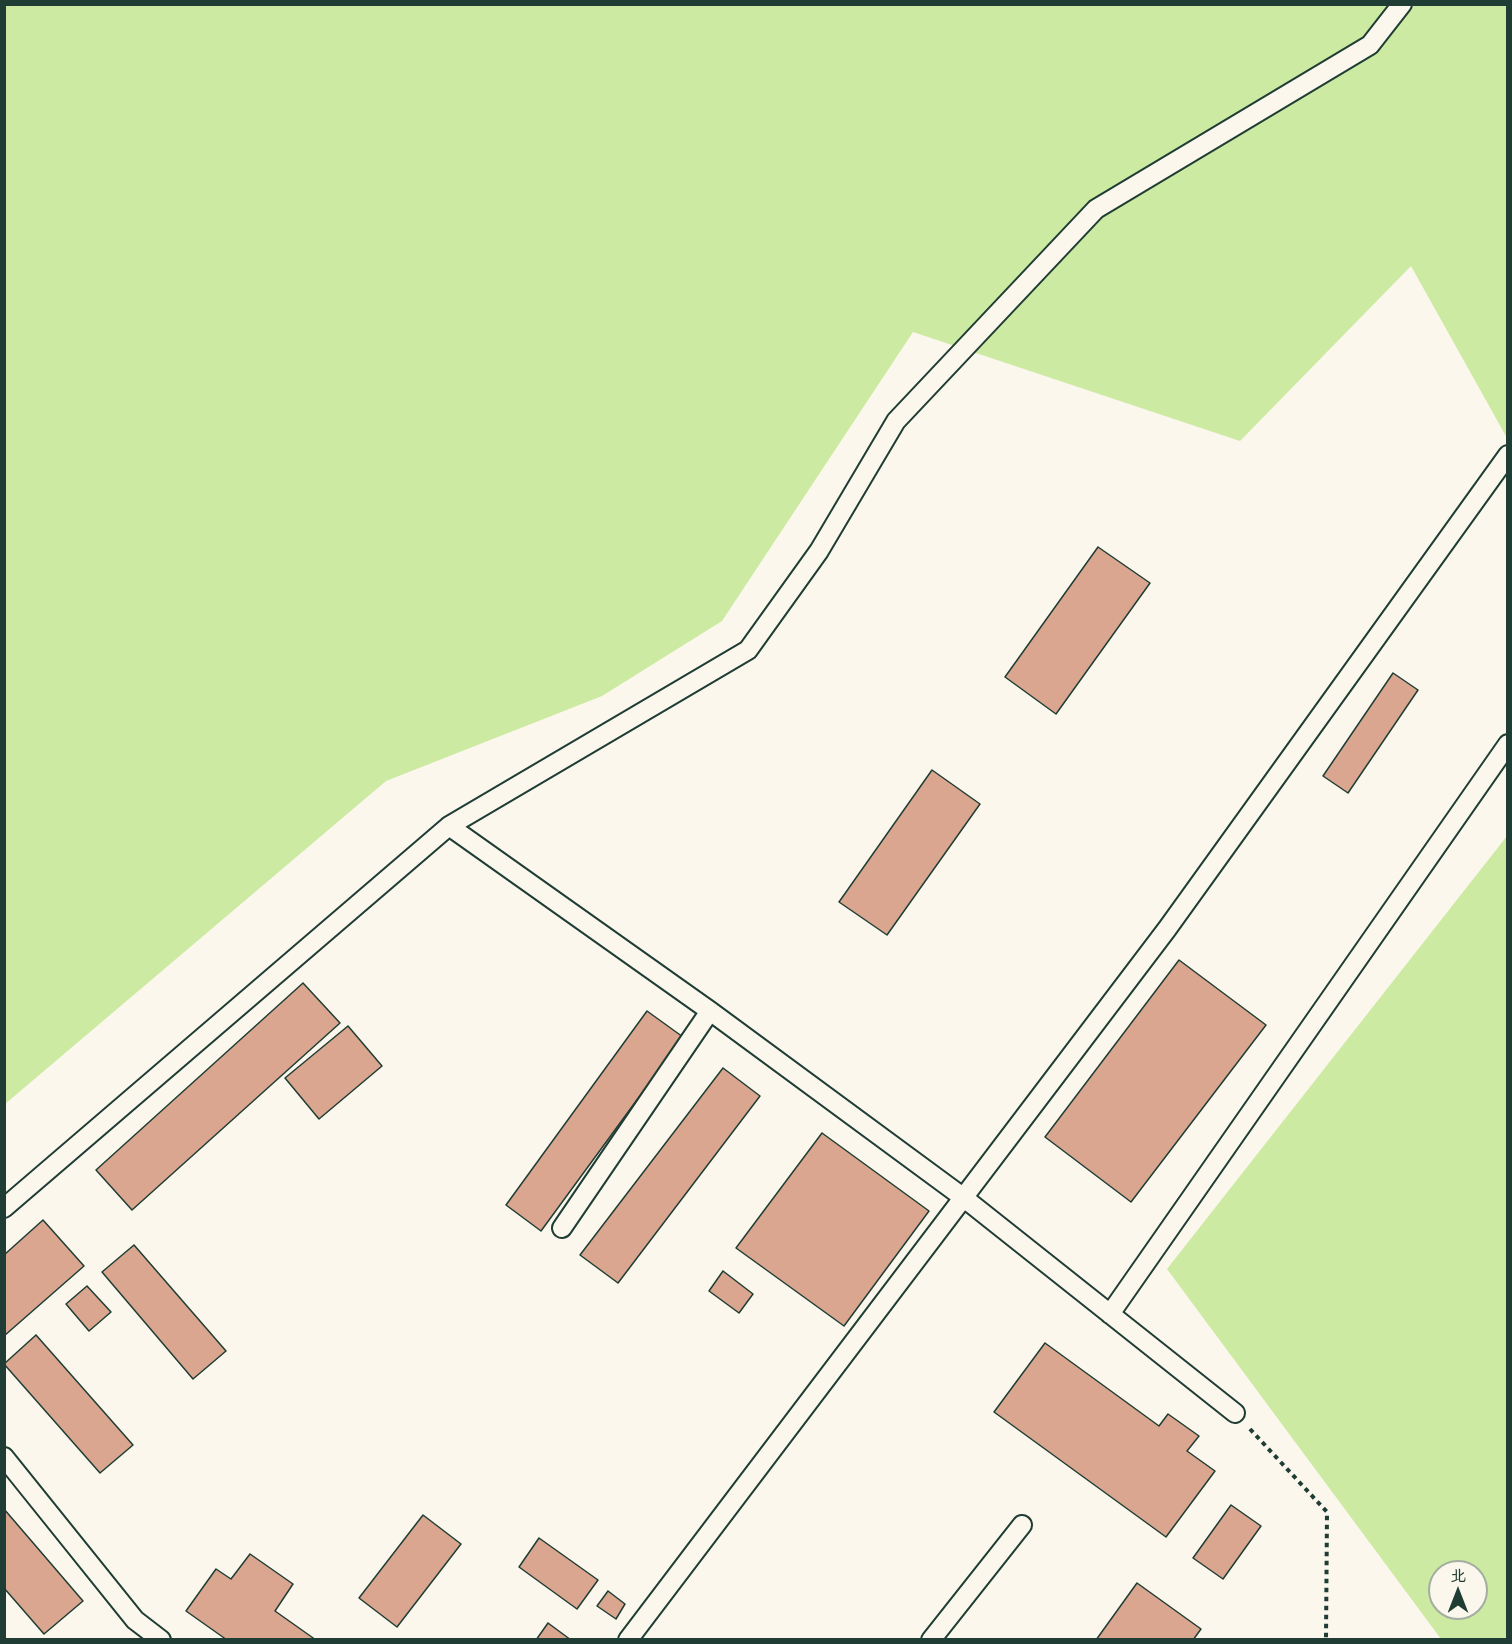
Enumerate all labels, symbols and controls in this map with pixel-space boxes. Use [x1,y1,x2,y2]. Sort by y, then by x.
north arrow [1428,1560,1488,1620]
text: 北 [1450,1562,1466,1586]

